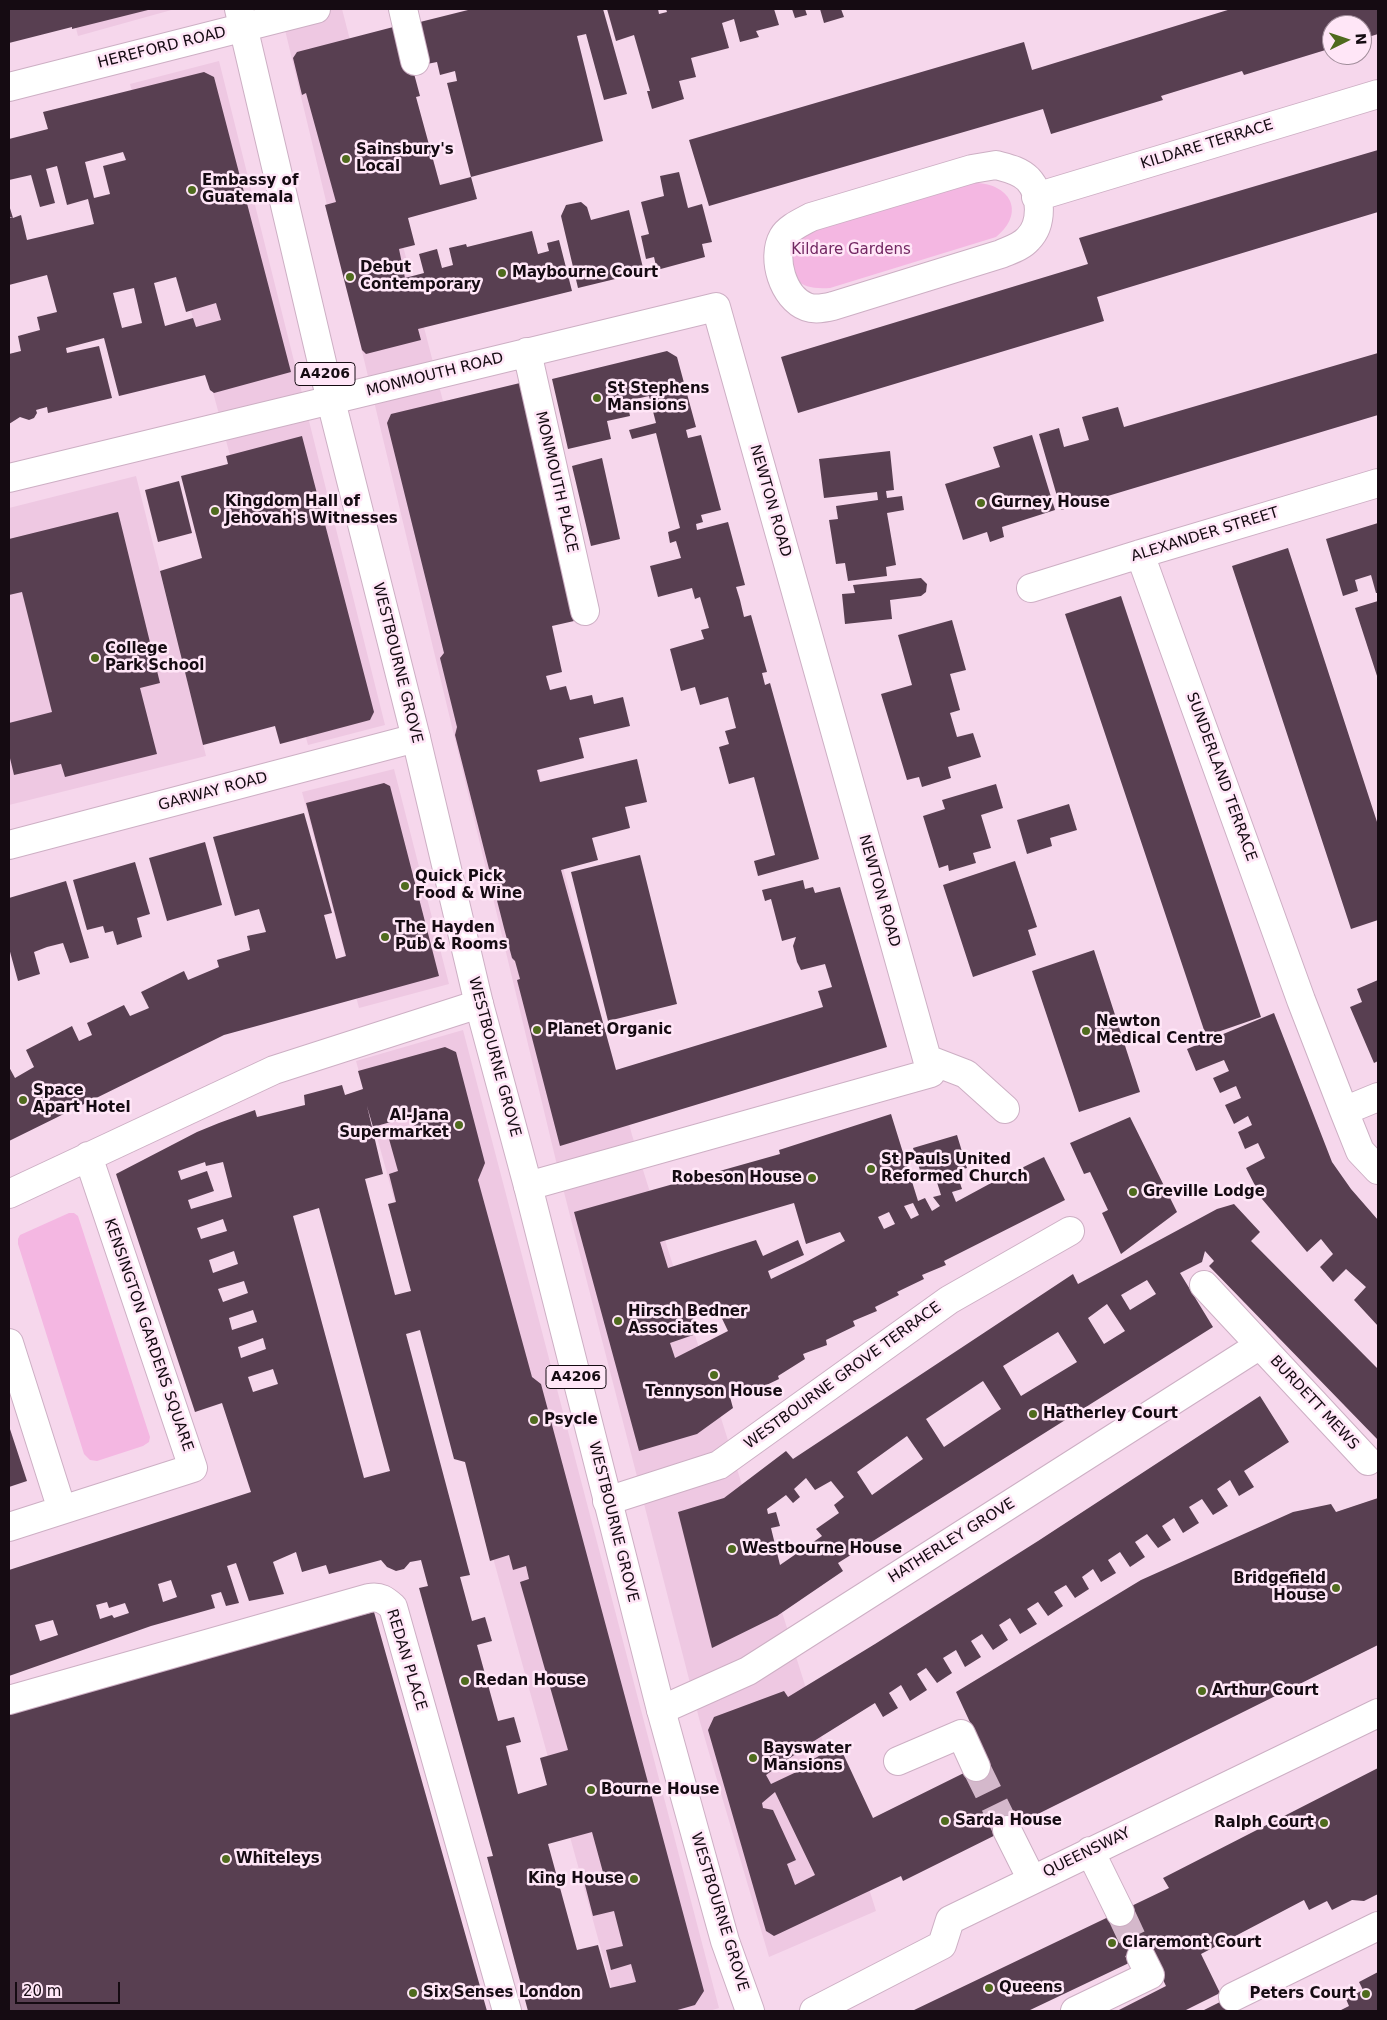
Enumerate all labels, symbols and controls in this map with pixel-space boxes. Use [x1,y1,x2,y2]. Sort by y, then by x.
north arrow [1322,15,1372,65]
street label: HEREFORD ROAD [96,23,228,73]
text: N [1353,33,1369,45]
street label: KILDARE TERRACE [1139,116,1275,174]
place label: Sainsbury's Local [356,141,454,176]
marker: Sainsbury's Local [340,153,352,165]
place label: Embassy of Guatemala [202,172,298,207]
marker: Embassy of Guatemala [186,184,198,196]
park label: Kildare Gardens [791,241,911,259]
place label: Debut Contemporary [360,259,481,294]
place label: Maybourne Court [512,264,658,282]
marker: Maybourne Court [496,267,508,279]
marker: Debut Contemporary [344,271,356,283]
street label: MONMOUTH ROAD [365,349,505,401]
road number: A4206 [295,362,355,386]
place label: St Stephens Mansions [607,380,710,415]
marker: St Stephens Mansions [591,392,603,404]
street label: MONMOUTH PLACE [531,410,581,554]
street label: NEWTON ROAD [745,443,795,559]
place label: Kingdom Hall of Jehovah's Witnesses [225,493,398,528]
place label: Gurney House [991,494,1110,512]
marker: Gurney House [975,497,987,509]
street label: ALEXANDER STREET [1129,504,1281,566]
marker: Kingdom Hall of Jehovah's Witnesses [209,505,221,517]
street label: WESTBOURNE GROVE [368,581,426,745]
place label: College Park School [105,640,204,675]
marker: College Park School [89,652,101,664]
street label: SUNDERLAND TERRACE [1182,690,1260,864]
street label: GARWAY ROAD [156,769,270,815]
street label: NEWTON ROAD [854,833,904,949]
place label: Quick Pick Food & Wine [415,868,522,903]
marker: Quick Pick Food & Wine [399,880,411,892]
place label: The Hayden Pub & Rooms [395,919,508,954]
marker: The Hayden Pub & Rooms [379,931,391,943]
street label: WESTBOURNE GROVE [464,975,524,1139]
place label: Newton Medical Centre [1096,1013,1223,1048]
place label: Planet Organic [547,1021,672,1039]
marker: Planet Organic [531,1024,543,1036]
marker: Newton Medical Centre [1080,1025,1092,1037]
place label: Space Apart Hotel [33,1082,131,1117]
marker: Space Apart Hotel [17,1094,29,1106]
place label: Al-Jana Supermarket [339,1107,449,1142]
marker: Al-Jana Supermarket [453,1119,465,1131]
place label: St Pauls United Reformed Church [881,1151,1028,1186]
marker: St Pauls United Reformed Church [865,1163,877,1175]
place label: Robeson House [671,1169,802,1187]
marker: Robeson House [806,1172,818,1184]
place label: Greville Lodge [1143,1183,1265,1201]
marker: Greville Lodge [1127,1186,1139,1198]
street label: KENSINGTON GARDENS SQUARE [100,1216,196,1454]
street label: WESTBOURNE GROVE TERRACE [741,1299,945,1453]
place label: Hirsch Bedner Associates [628,1303,747,1338]
marker: Hirsch Bedner Associates [612,1315,624,1327]
street label: BURDETT MEWS [1266,1352,1362,1454]
road number: A4206 [546,1365,606,1388]
marker: Tennyson House [708,1369,720,1381]
place label: Tennyson House [645,1383,783,1401]
place label: Hatherley Court [1043,1405,1178,1423]
marker: Hatherley Court [1027,1408,1039,1420]
place label: Psycle [544,1411,598,1429]
marker: Psycle [528,1414,540,1426]
street label: WESTBOURNE GROVE [584,1440,642,1604]
street label: HATHERLEY GROVE [885,1495,1019,1587]
place label: Westbourne House [742,1540,902,1558]
marker: Westbourne House [726,1543,738,1555]
place label: Bridgefield House [1233,1570,1326,1605]
marker: Bridgefield House [1330,1582,1342,1594]
street label: REDAN PLACE [382,1607,430,1713]
place label: Redan House [475,1672,586,1690]
marker: Redan House [459,1675,471,1687]
place label: Arthur Court [1212,1682,1319,1700]
marker: Arthur Court [1196,1685,1208,1697]
place label: Bayswater Mansions [763,1740,852,1775]
marker: Bayswater Mansions [747,1752,759,1764]
place label: Bourne House [601,1781,720,1799]
marker: Bourne House [585,1784,597,1796]
place label: Sarda House [955,1812,1062,1830]
place label: Ralph Court [1214,1814,1314,1832]
marker: Sarda House [939,1815,951,1827]
marker: Ralph Court [1318,1817,1330,1829]
street label: QUEENSWAY [1040,1824,1134,1882]
street label: WESTBOURNE GROVE [686,1830,752,1994]
place label: Whiteleys [236,1850,320,1868]
marker: Whiteleys [220,1853,232,1865]
place label: King House [528,1870,624,1888]
marker: King House [628,1873,640,1885]
place label: Claremont Court [1122,1934,1261,1952]
marker: Claremont Court [1106,1937,1118,1949]
scale bar [18,1972,122,2004]
place label: Queens [999,1979,1062,1997]
text: 20 m [23,1982,61,2000]
marker: Queens [983,1982,995,1994]
place label: Six Senses London [423,1984,581,2002]
place label: Peters Court [1249,1985,1356,2003]
marker: Six Senses London [407,1987,419,1999]
marker: Peters Court [1360,1988,1372,2000]

